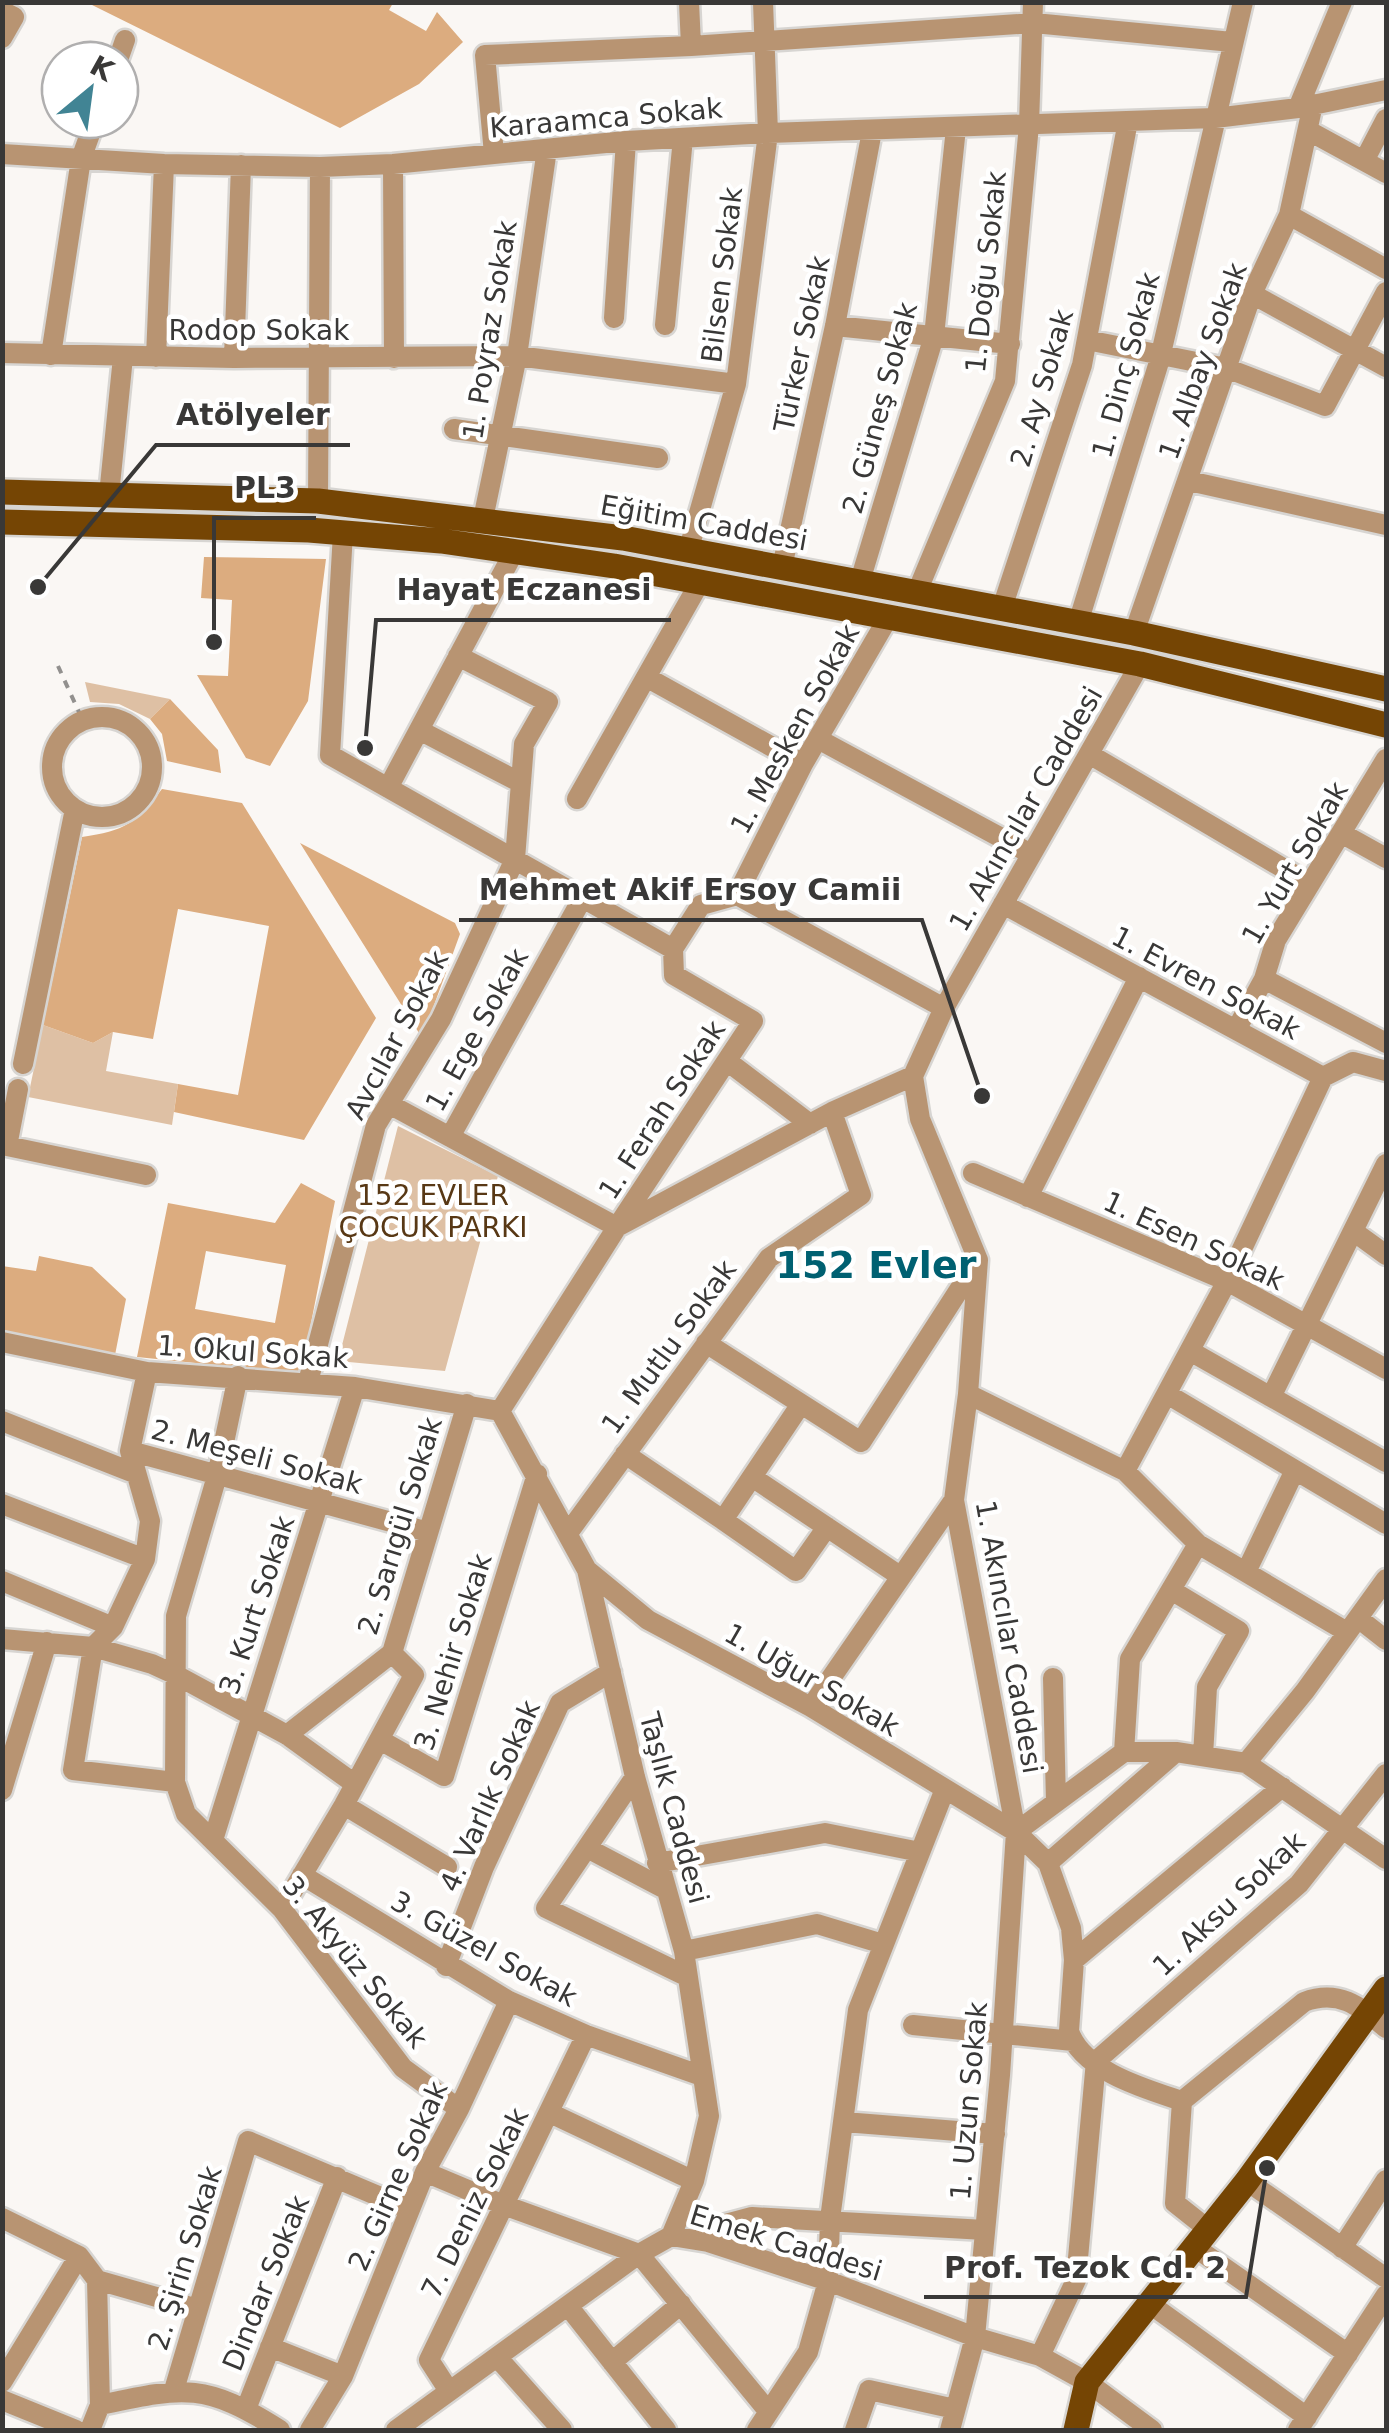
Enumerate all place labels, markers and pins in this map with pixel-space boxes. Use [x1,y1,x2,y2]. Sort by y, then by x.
callout: Atölyeler [156,385,350,445]
callout: PL3 [214,458,316,518]
callout: Hayat Eczanesi [376,560,671,620]
callout: Mehmet Akif Ersoy Camii [459,860,922,920]
callout: Prof. Tezok Cd. 2 [924,2237,1246,2297]

